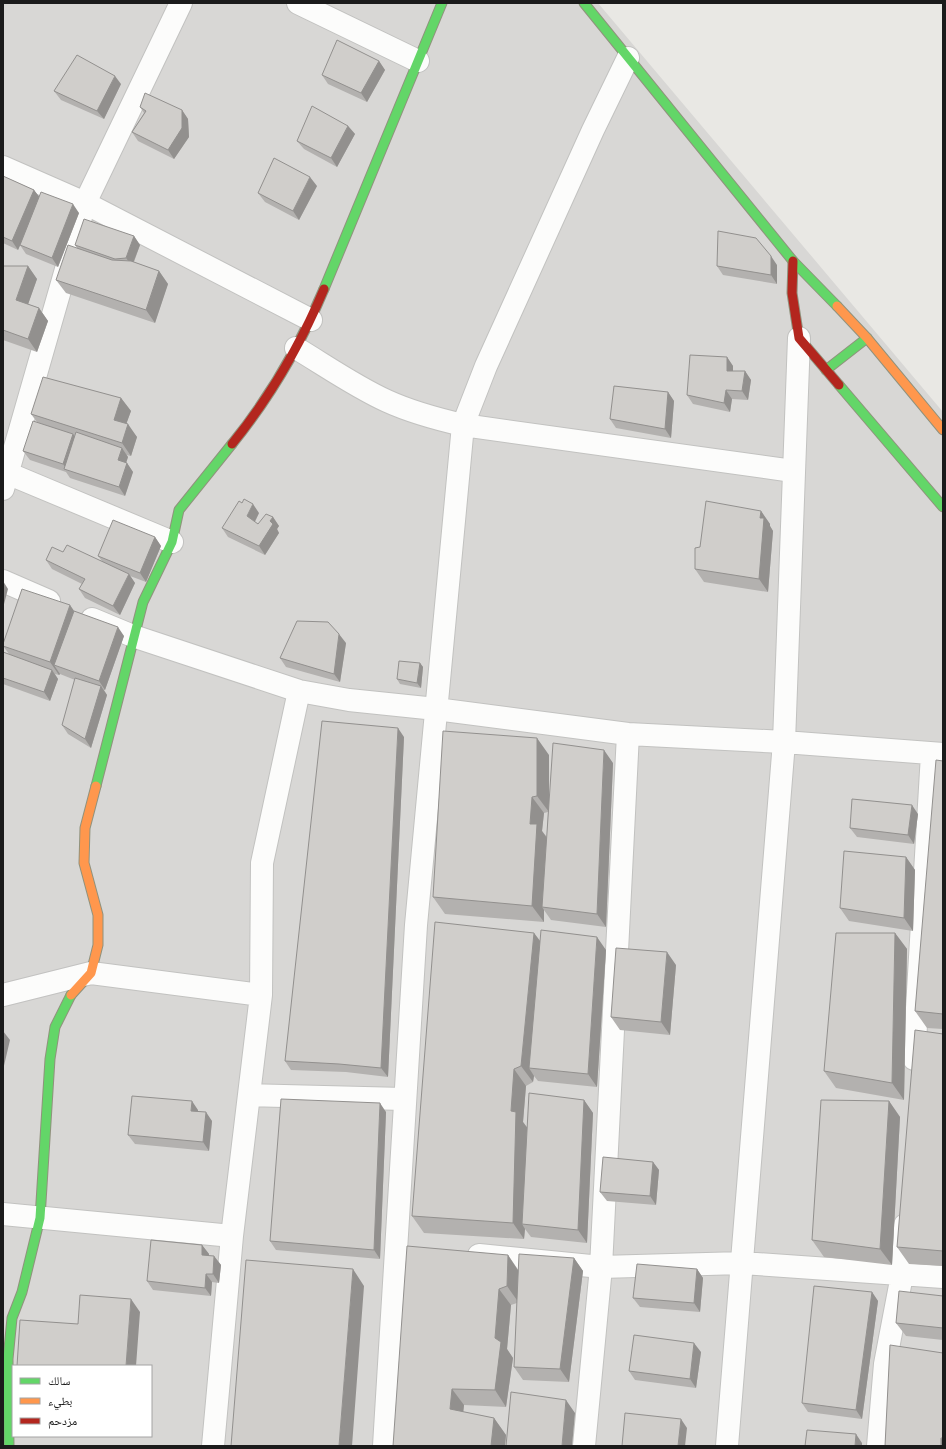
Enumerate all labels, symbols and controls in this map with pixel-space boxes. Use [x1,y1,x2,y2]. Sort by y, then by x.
legend [12,1365,152,1437]
text: سالك [48,1373,70,1388]
text: بطيء [48,1393,72,1411]
text: مزدحم [48,1413,77,1429]

